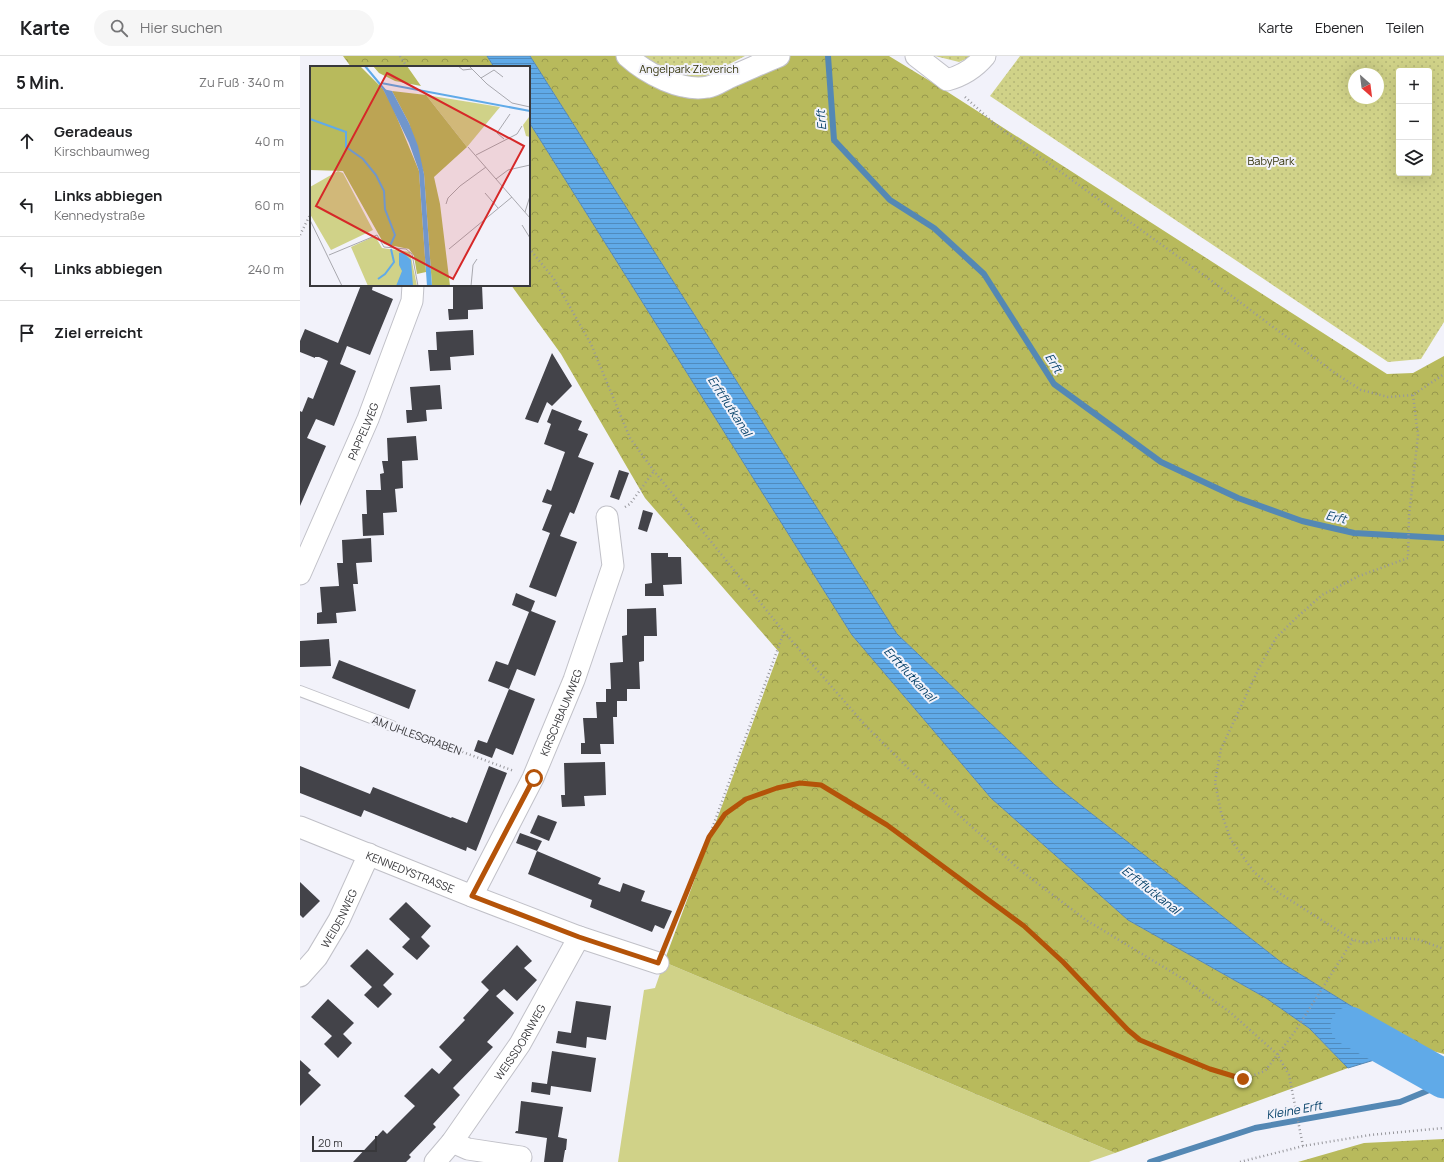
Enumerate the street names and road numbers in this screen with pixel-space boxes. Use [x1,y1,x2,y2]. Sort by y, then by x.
street label: PAPPELWEG [343,400,381,462]
street label: KIRSCHBAUMWEG [536,667,585,758]
street label: AM UHLESGRABEN [370,712,464,758]
street label: KENNEDYSTRASSE [364,847,457,896]
street label: WEIDENWEG [317,886,360,950]
street label: WEISSDORNWEG [490,1001,548,1083]

